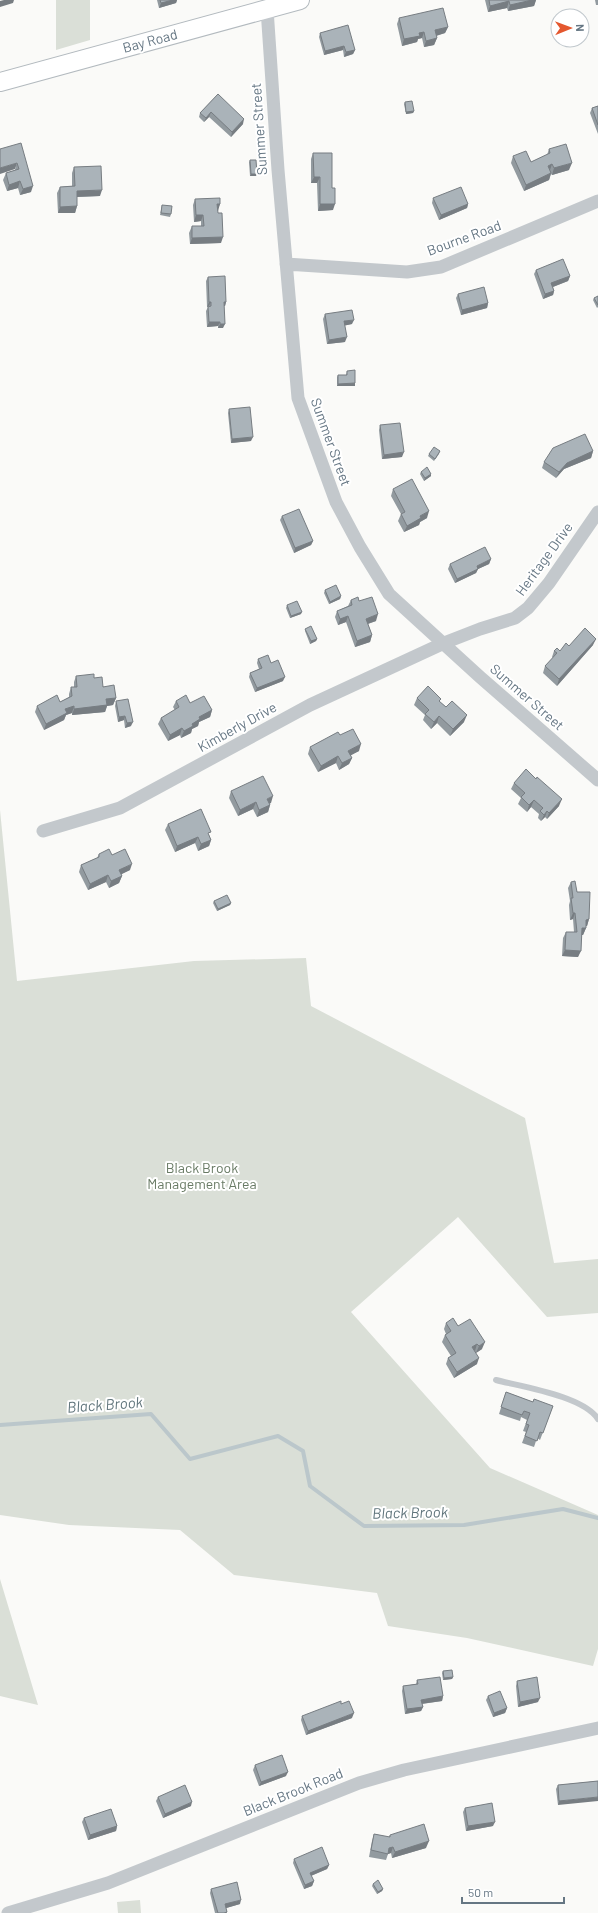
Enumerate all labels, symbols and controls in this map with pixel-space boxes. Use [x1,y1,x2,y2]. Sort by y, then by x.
north arrow [550,8,590,48]
text: N [574,24,587,32]
street label: Bay Road [121,25,179,56]
street label: Summer Street [247,82,270,176]
street label: Bourne Road [424,216,503,259]
street label: Summer Street [308,396,355,488]
street label: Heritage Drive [511,519,576,599]
street label: Summer Street [487,660,568,733]
street label: Kimberly Drive [194,698,279,755]
park label: Black Brook Management Area [147,1159,257,1192]
water label: Black Brook [67,1392,144,1416]
water label: Black Brook [372,1502,449,1522]
street label: Black Brook Road [240,1764,345,1819]
scale bar [462,1879,564,1905]
text: 50 m [468,1885,493,1899]

